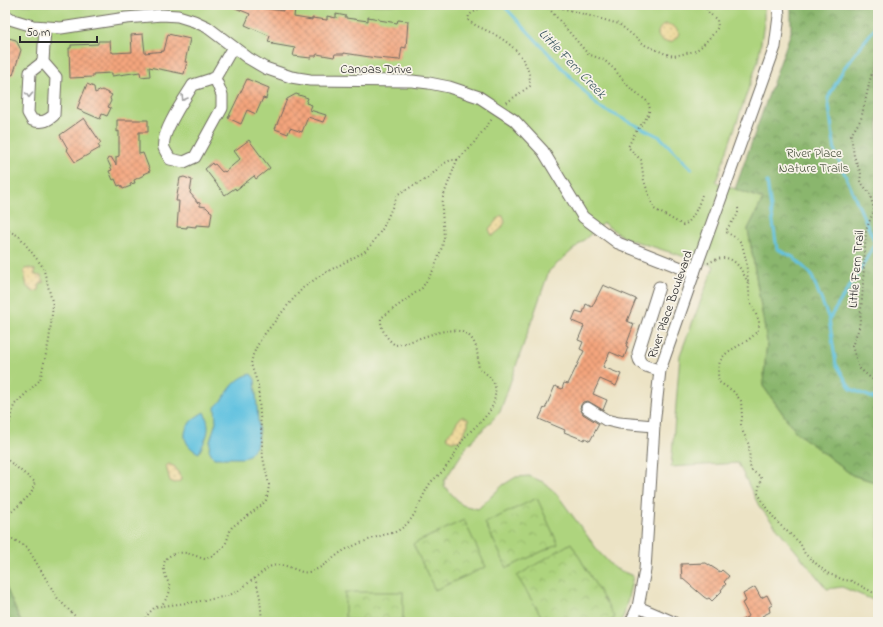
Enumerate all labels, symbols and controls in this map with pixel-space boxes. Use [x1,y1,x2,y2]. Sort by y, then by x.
scale bar [20,18,97,44]
text: 50 m [26,24,50,42]
water label: Little Fern Creek [533,24,611,104]
street label: Canoas Drive [340,60,412,79]
one-way arrow [25,92,33,98]
one-way arrow [182,94,189,101]
park label: River Place Nature Trails [779,144,850,178]
street label: Little Fern Trail [844,229,869,309]
street label: River Place Boulevard [643,247,698,361]

